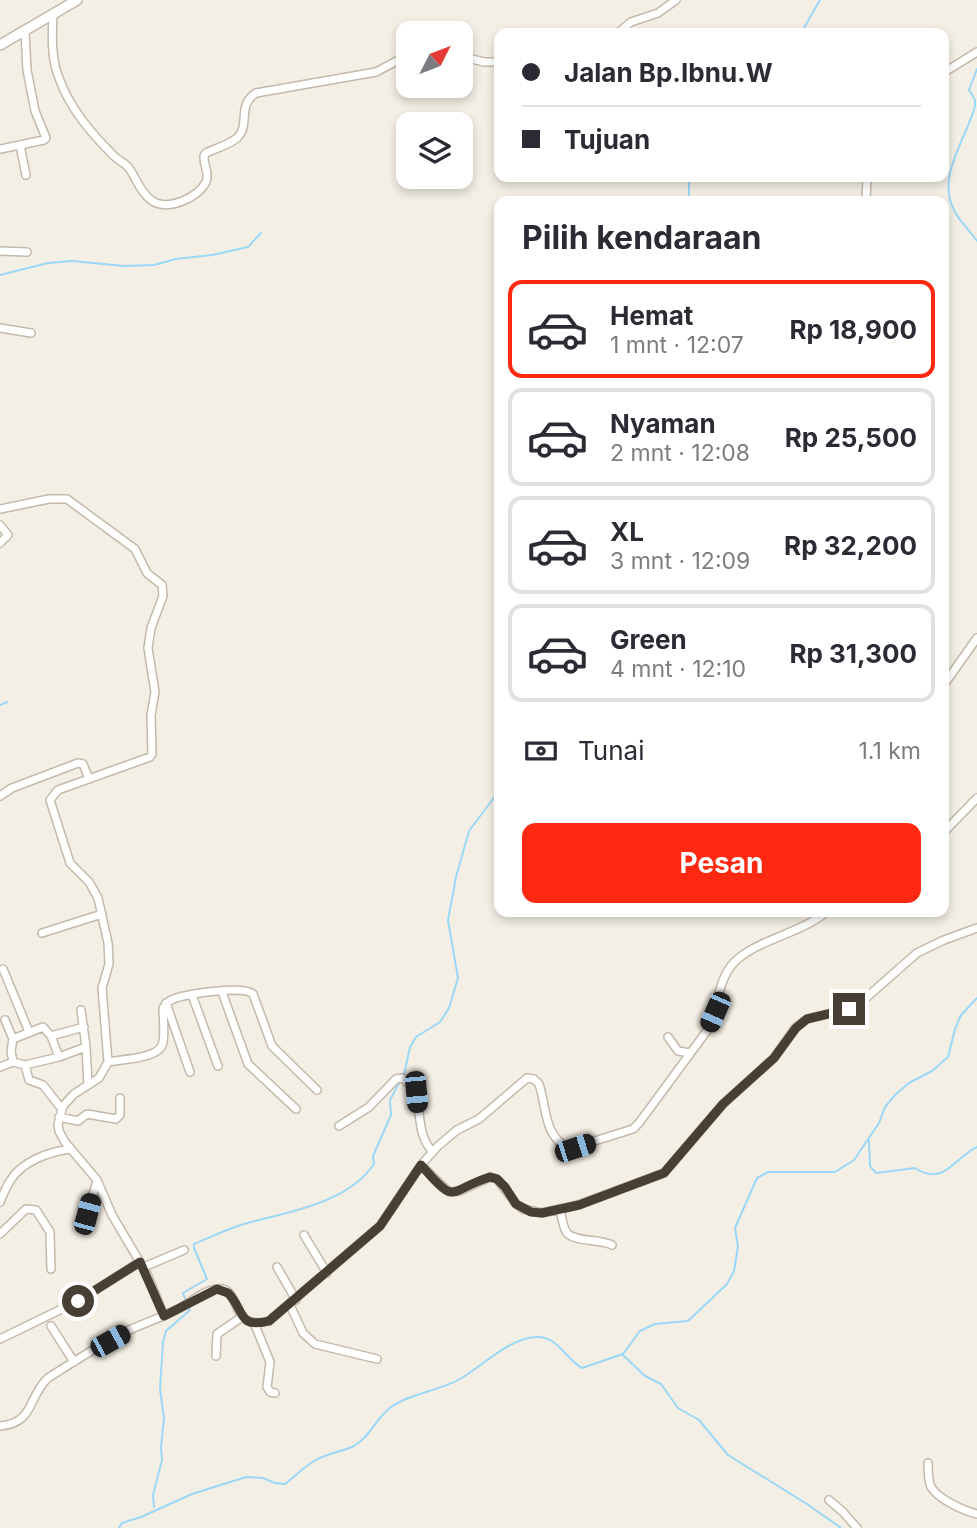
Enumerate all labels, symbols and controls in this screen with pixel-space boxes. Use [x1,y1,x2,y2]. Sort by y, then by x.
north arrow [396,21,472,98]
map controls [396,21,473,189]
text: Jalan Bp.Ibnu.W [564,57,773,88]
button: layers [396,112,473,189]
text: Tujuan [564,124,650,155]
text: Pilih kendaraan [522,218,762,257]
icon: car [526,298,589,361]
text: Hemat [610,300,693,331]
text: Rp 18,900 [789,314,917,345]
text: 1 mnt · 12:07 [610,331,744,359]
icon: car [526,406,589,469]
text: Nyaman [610,408,716,439]
text: Rp 25,500 [785,422,917,453]
text: 2 mnt · 12:08 [610,439,750,467]
icon: car [526,514,589,577]
text: XL [610,516,644,547]
text: Rp 32,200 [784,530,917,561]
text: 3 mnt · 12:09 [610,547,750,575]
icon: car [526,622,589,685]
text: Green [610,624,687,655]
text: Rp 31,300 [789,638,917,669]
text: 4 mnt · 12:10 [610,655,746,683]
icon: cash [522,732,560,770]
text: Tunai [578,735,645,766]
text: 1.1 km [858,737,921,765]
button: Pesan [522,823,921,903]
car [697,989,734,1035]
route end [833,993,865,1025]
car [404,1070,429,1114]
car [552,1132,599,1164]
car [72,1191,103,1237]
route start [62,1285,94,1317]
car [87,1322,134,1360]

